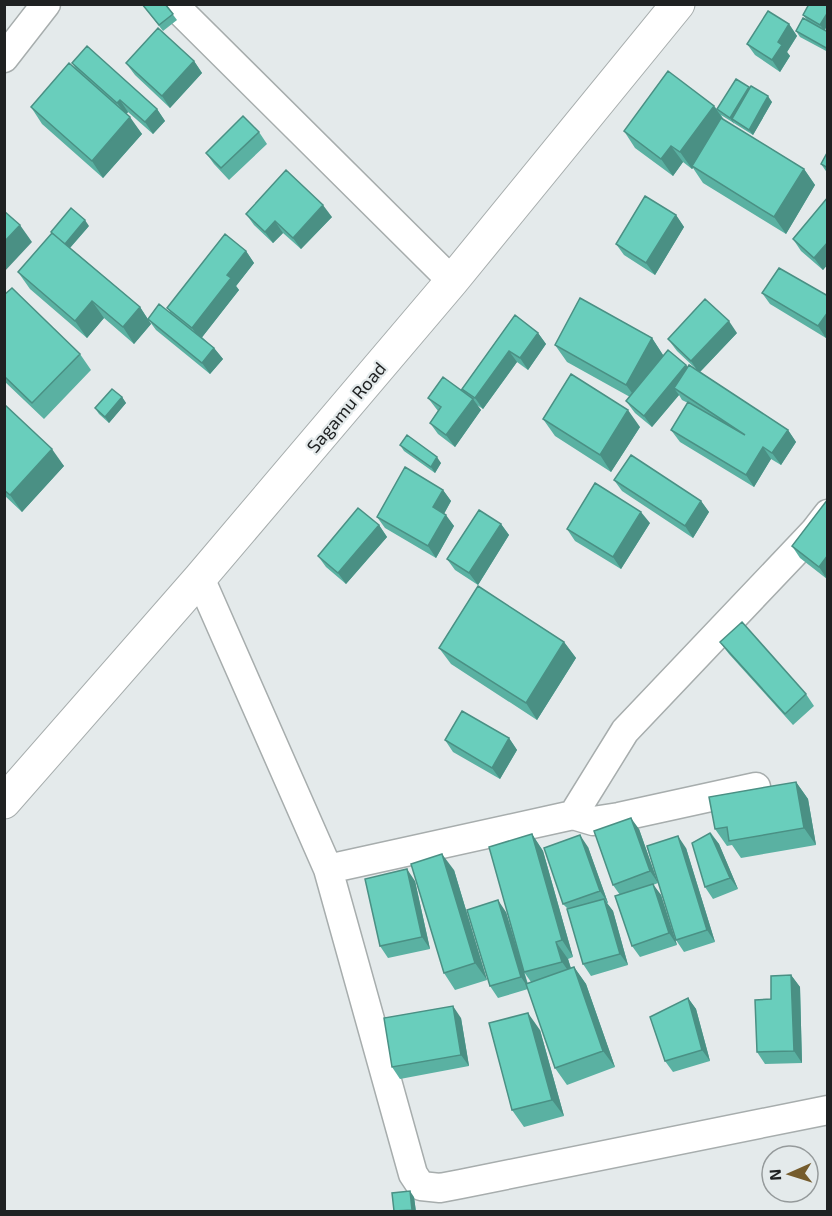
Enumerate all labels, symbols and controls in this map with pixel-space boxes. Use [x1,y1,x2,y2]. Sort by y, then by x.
street label: Sagamu Road [302,357,390,457]
north arrow [760,1144,820,1204]
text: N [765,1169,784,1181]

